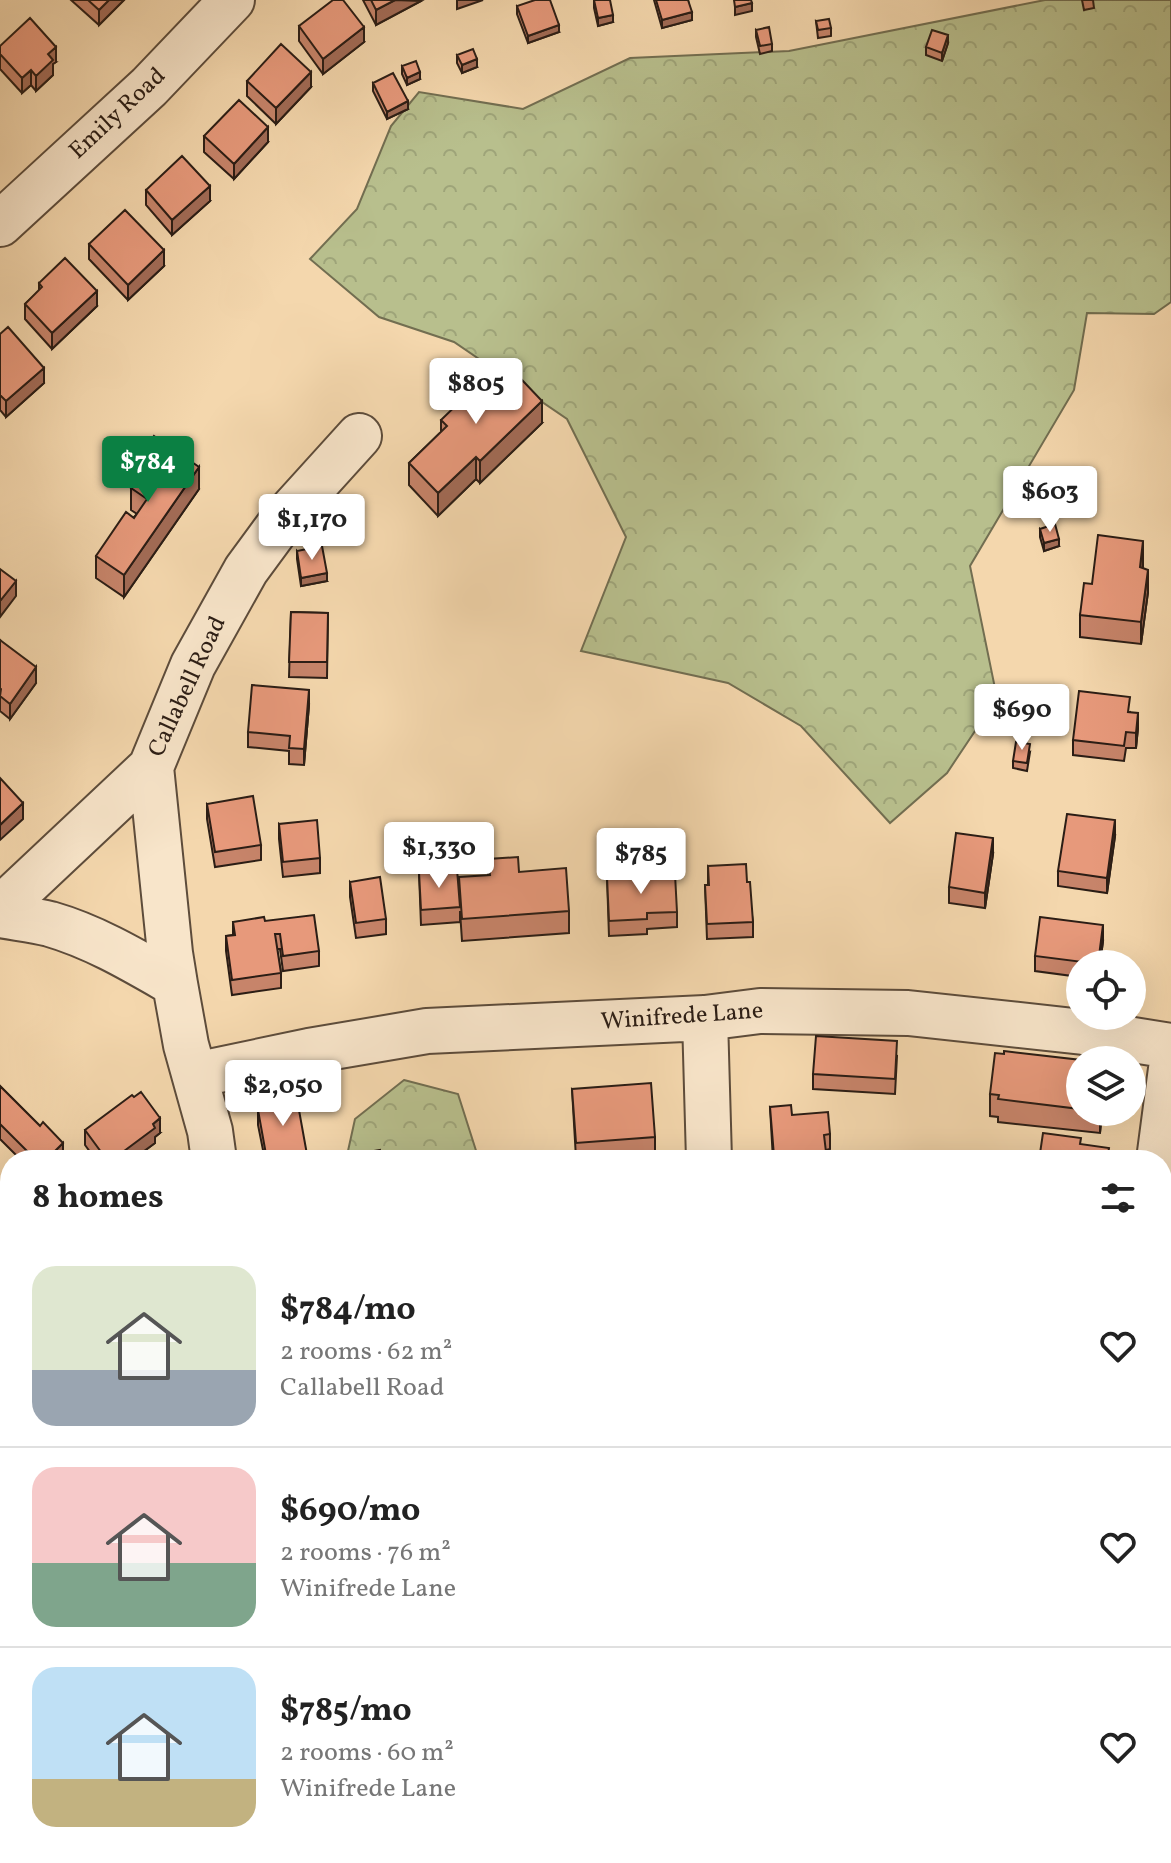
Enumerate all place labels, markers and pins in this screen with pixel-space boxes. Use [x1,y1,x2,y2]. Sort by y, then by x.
pin: $805 [429,358,523,426]
pin: $784 [101,436,195,504]
pin: $603 [1003,466,1097,534]
pin: $1,170 [247,494,377,562]
pin: $690 [975,684,1069,752]
pin: $1,330 [374,822,504,890]
pin: $785 [594,828,688,896]
pin: $2,050 [218,1060,348,1128]

